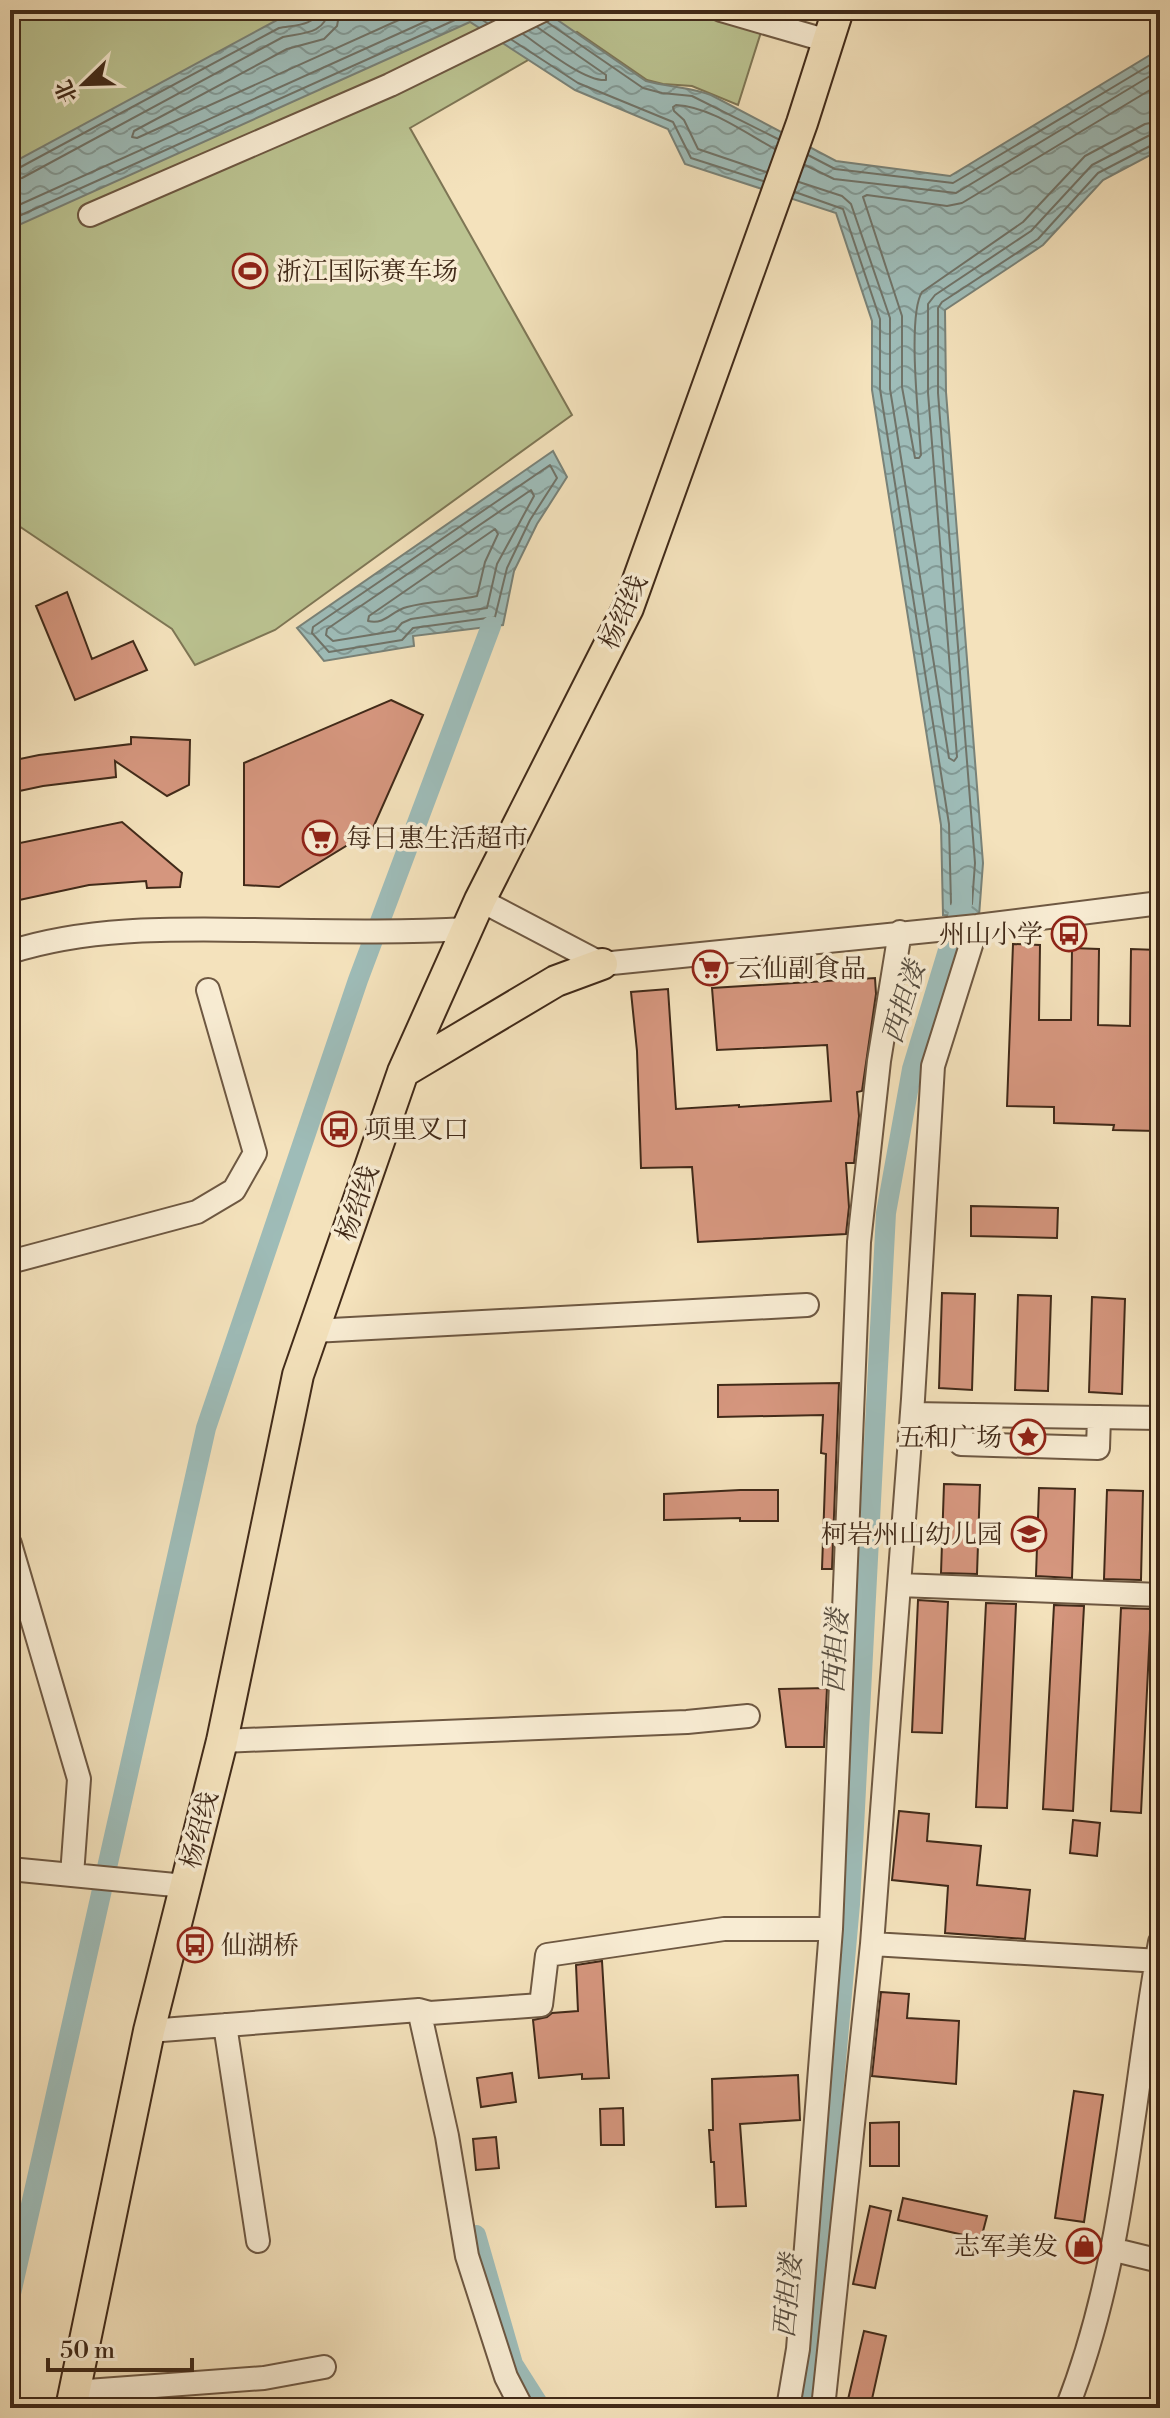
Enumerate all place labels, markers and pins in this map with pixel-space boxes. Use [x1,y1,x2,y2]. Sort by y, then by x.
sports icon: 浙江国际赛车场 [231,252,269,290]
place label: 浙江国际赛车场 [276,256,458,288]
supermarket icon: 每日惠生活超市 [301,819,339,857]
place label: 每日惠生活超市 [346,823,528,855]
bus stop icon: 州山小学 [1050,915,1088,953]
place label: 州山小学 [939,919,1043,951]
supermarket icon: 云仙副食品 [691,949,729,987]
place label: 云仙副食品 [736,953,866,985]
bus stop icon: 项里叉口 [320,1110,358,1148]
place label: 项里叉口 [365,1114,469,1146]
place icon: 五和广场 [1009,1418,1047,1456]
place label: 五和广场 [898,1422,1002,1454]
school or university icon: 柯岩州山幼儿园 [1010,1515,1048,1553]
place label: 柯岩州山幼儿园 [821,1519,1003,1551]
bus stop icon: 仙湖桥 [176,1926,214,1964]
place label: 仙湖桥 [221,1930,299,1962]
shop icon: 志军美发 [1065,2227,1103,2265]
place label: 志军美发 [954,2231,1058,2263]

